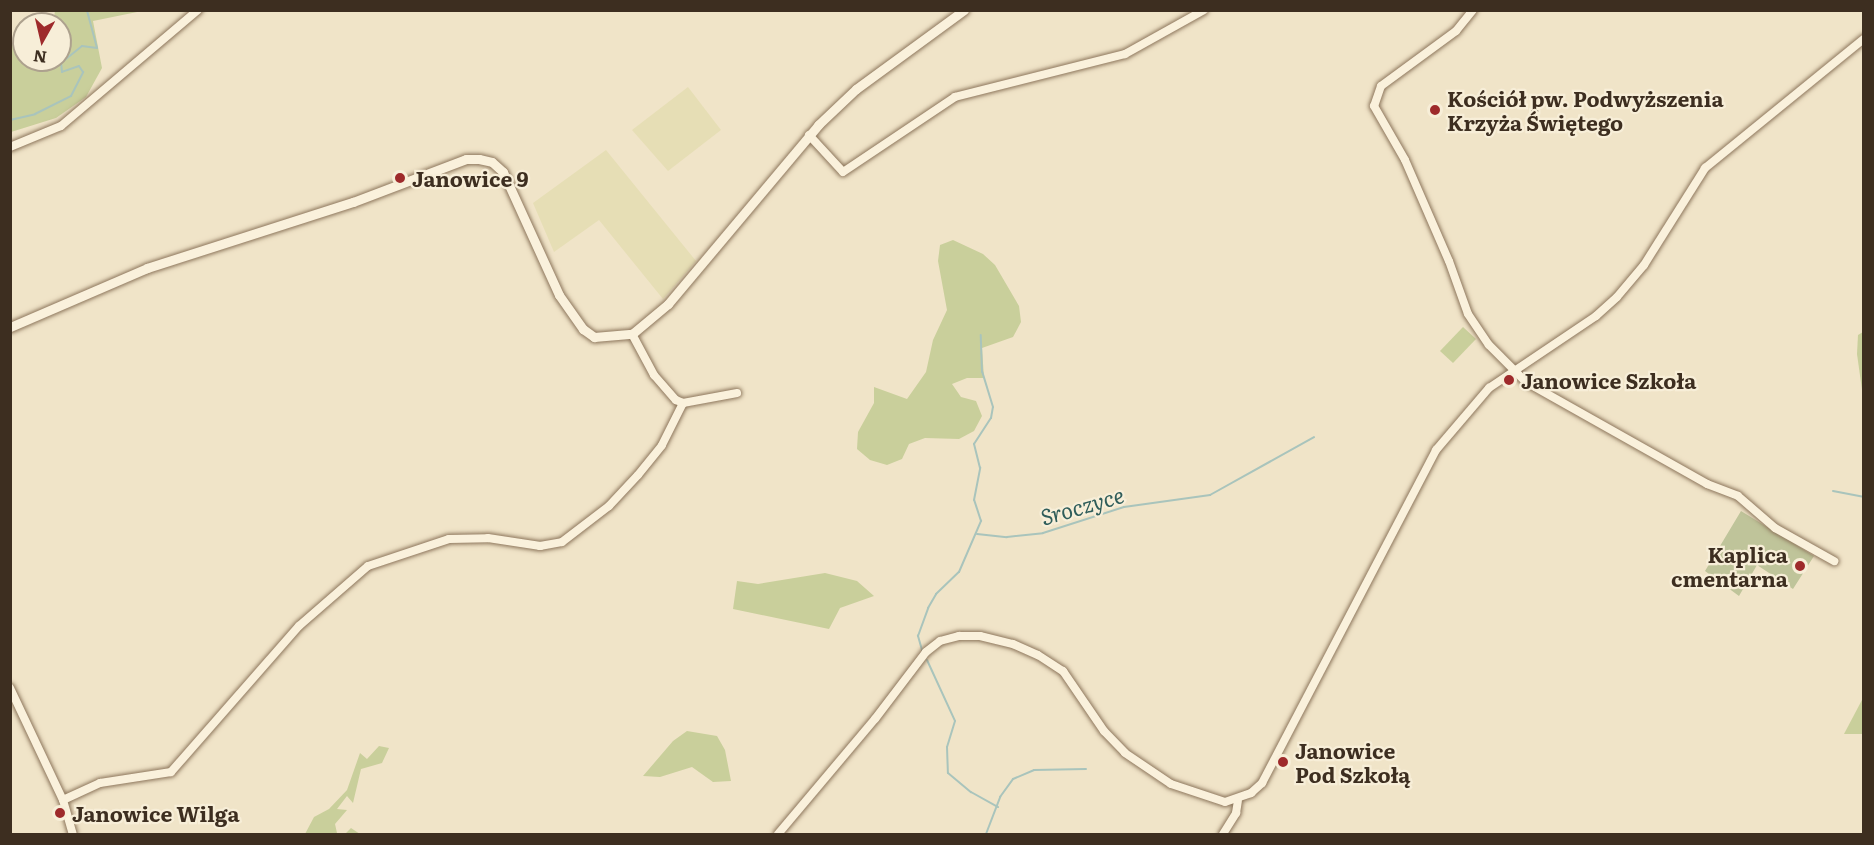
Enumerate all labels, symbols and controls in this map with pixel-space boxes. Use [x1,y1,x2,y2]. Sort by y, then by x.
north arrow [12,12,72,72]
text: N [31,45,48,71]
place label: Kościół pw. Podwyższenia Krzyża Świętego [1447,85,1724,135]
marker: Kościół pw. Podwyższenia Krzyża Świętego [1428,103,1442,117]
place label: Janowice 9 [412,165,529,191]
marker: Janowice 9 [393,171,407,185]
place label: Janowice Szkoła [1521,367,1696,393]
marker: Janowice Szkoła [1502,373,1516,387]
water label: Sroczyce [1037,481,1127,529]
place label: Kaplica cmentarna [1671,541,1788,591]
marker: Kaplica cmentarna [1793,559,1807,573]
place label: Janowice Pod Szkołą [1295,737,1411,787]
marker: Janowice Pod Szkołą [1276,755,1290,769]
place label: Janowice Wilga [72,800,240,826]
marker: Janowice Wilga [53,806,67,820]

